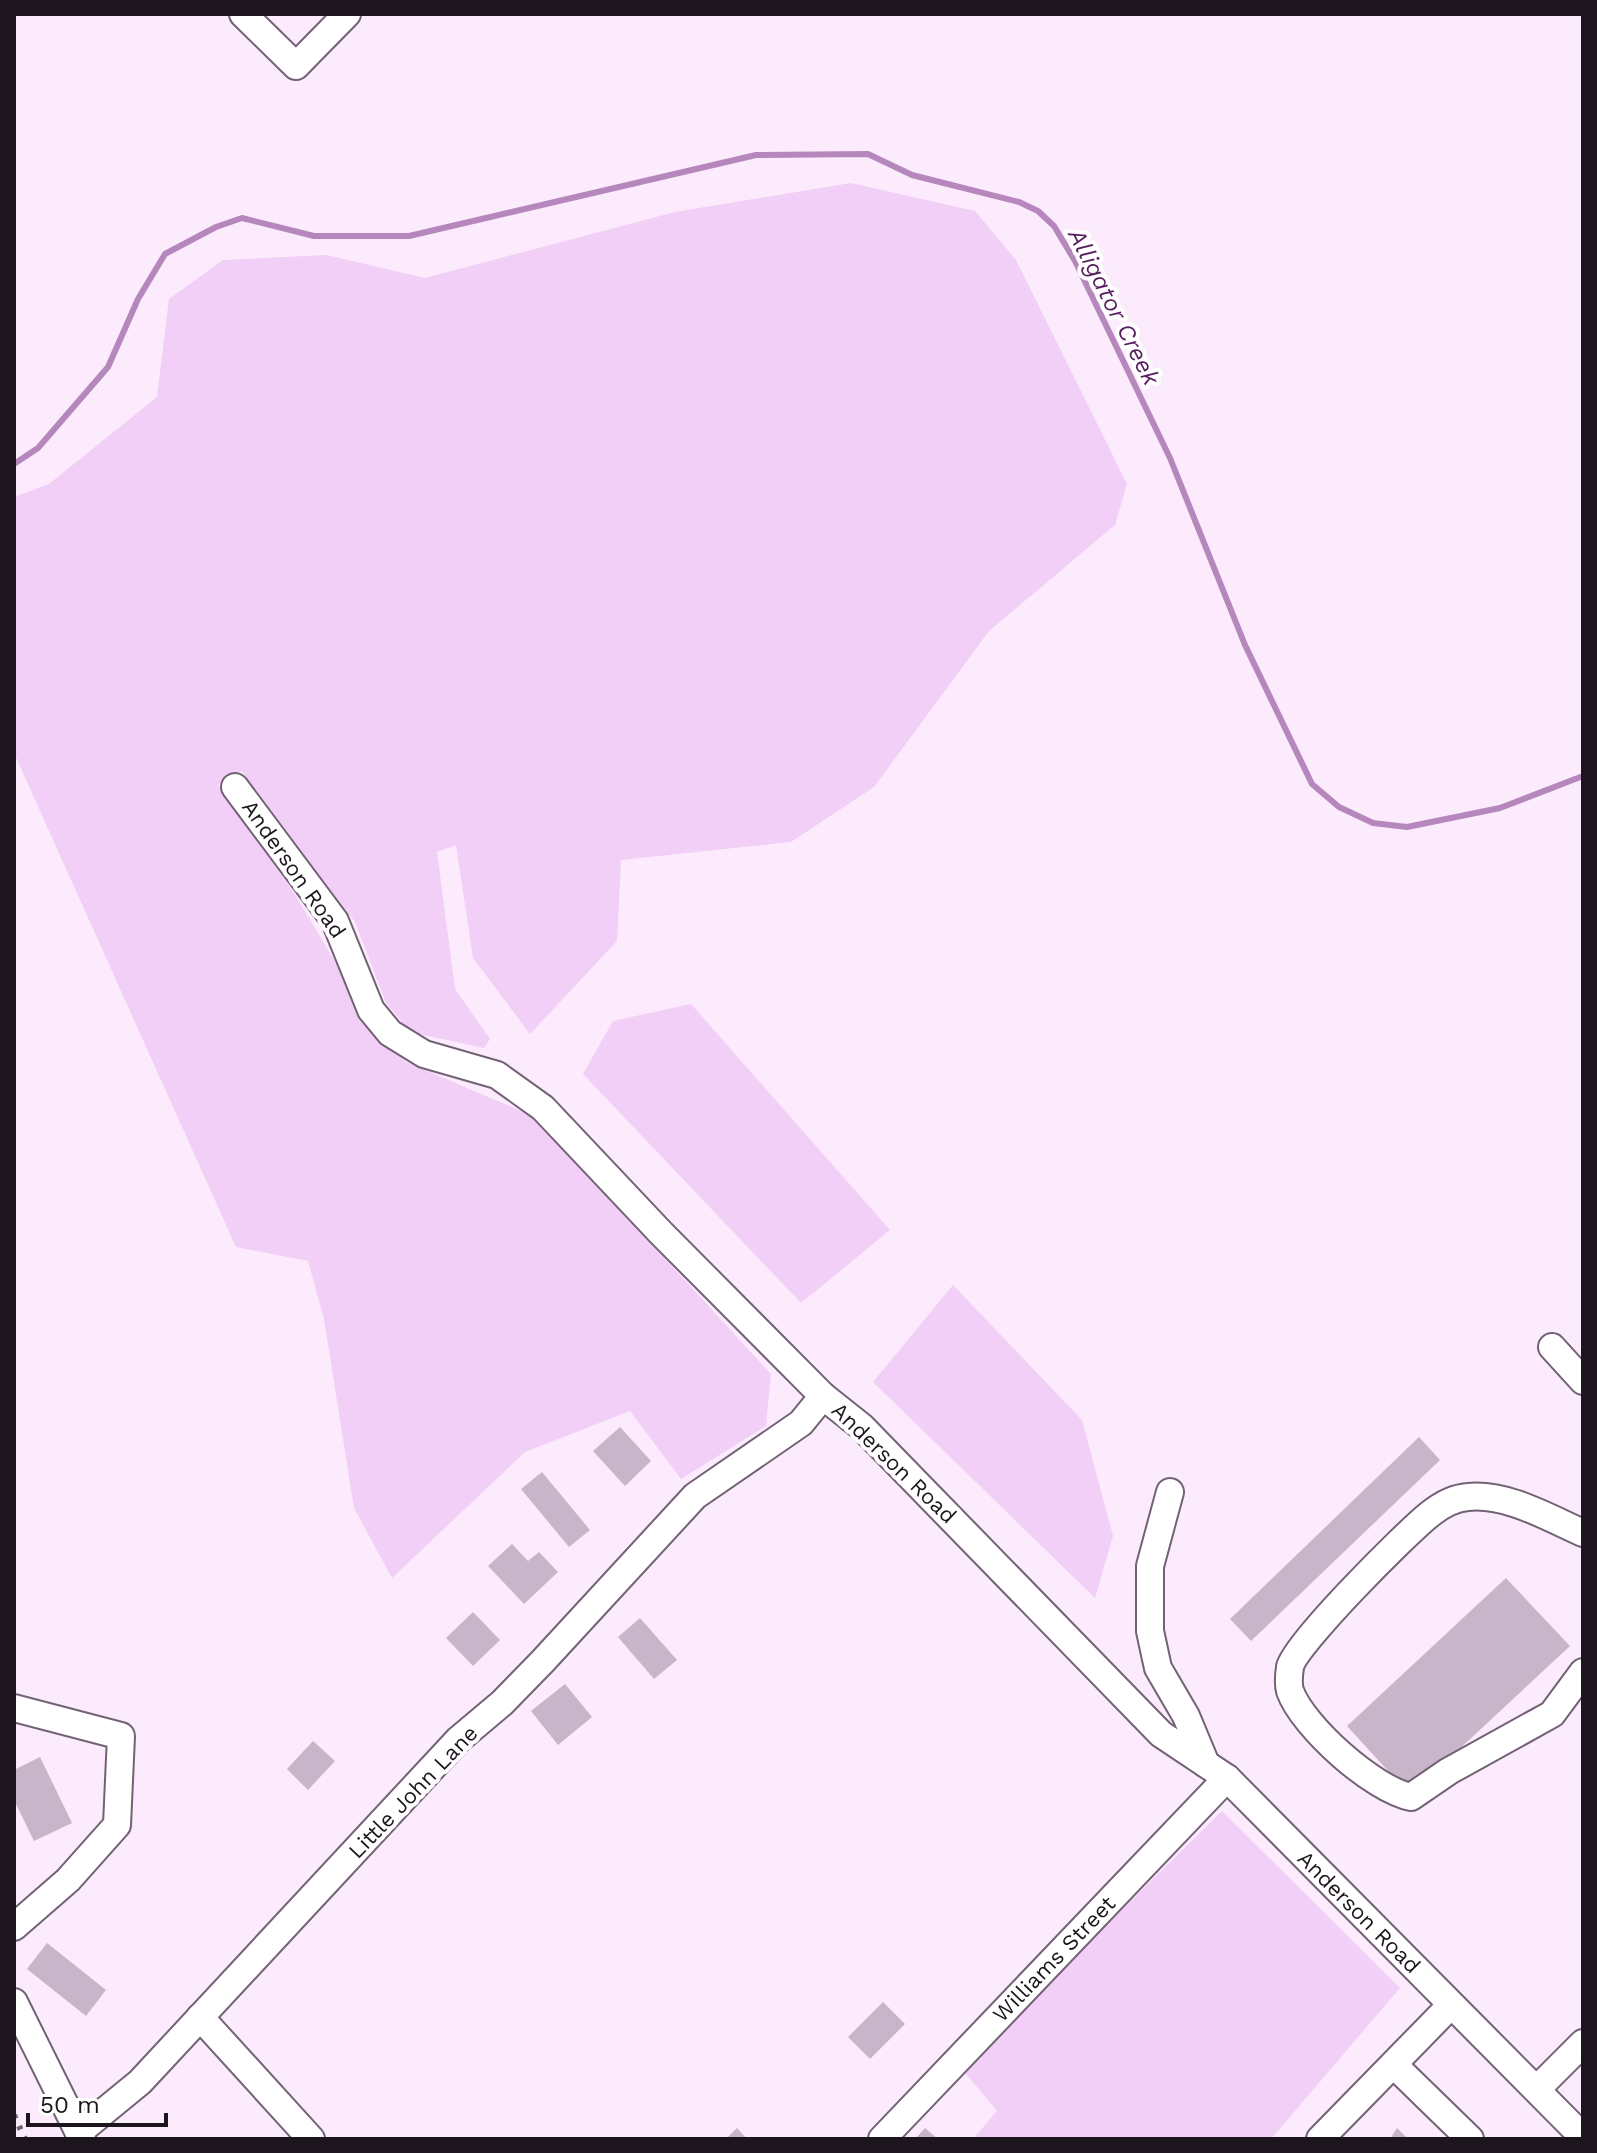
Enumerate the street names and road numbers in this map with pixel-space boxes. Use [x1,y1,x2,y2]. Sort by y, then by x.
street label: Anderson Road [237,795,351,943]
street label: Anderson Road [827,1397,961,1529]
street label: Little John Lane [343,1721,483,1863]
street label: Anderson Road [1293,1846,1425,1978]
street label: Williams Street [988,1891,1120,2027]

